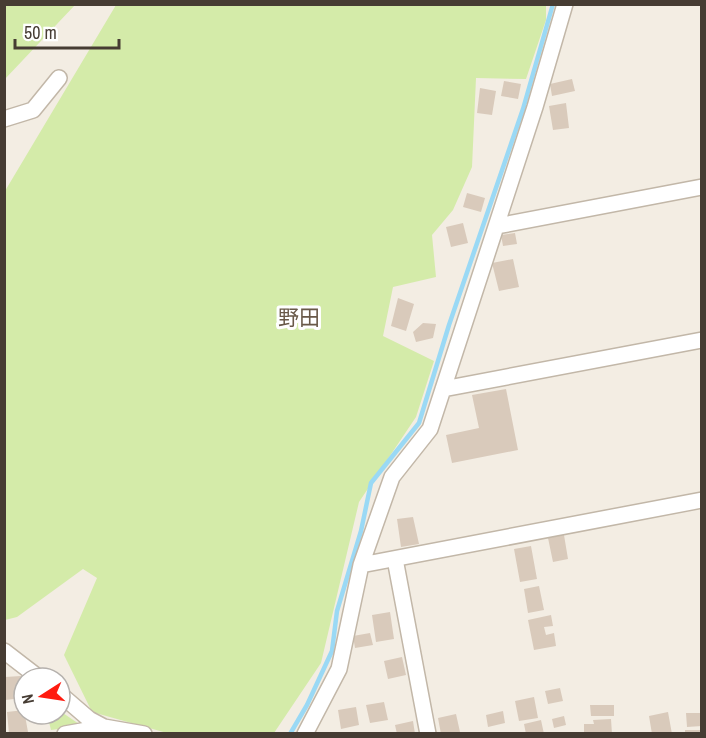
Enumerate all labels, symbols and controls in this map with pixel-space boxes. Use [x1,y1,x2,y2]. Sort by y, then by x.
scale bar [15,12,118,50]
text: 50 m [24,20,57,45]
district label: 野田 [278,303,320,332]
north arrow [12,666,72,726]
text: N [16,692,39,706]

